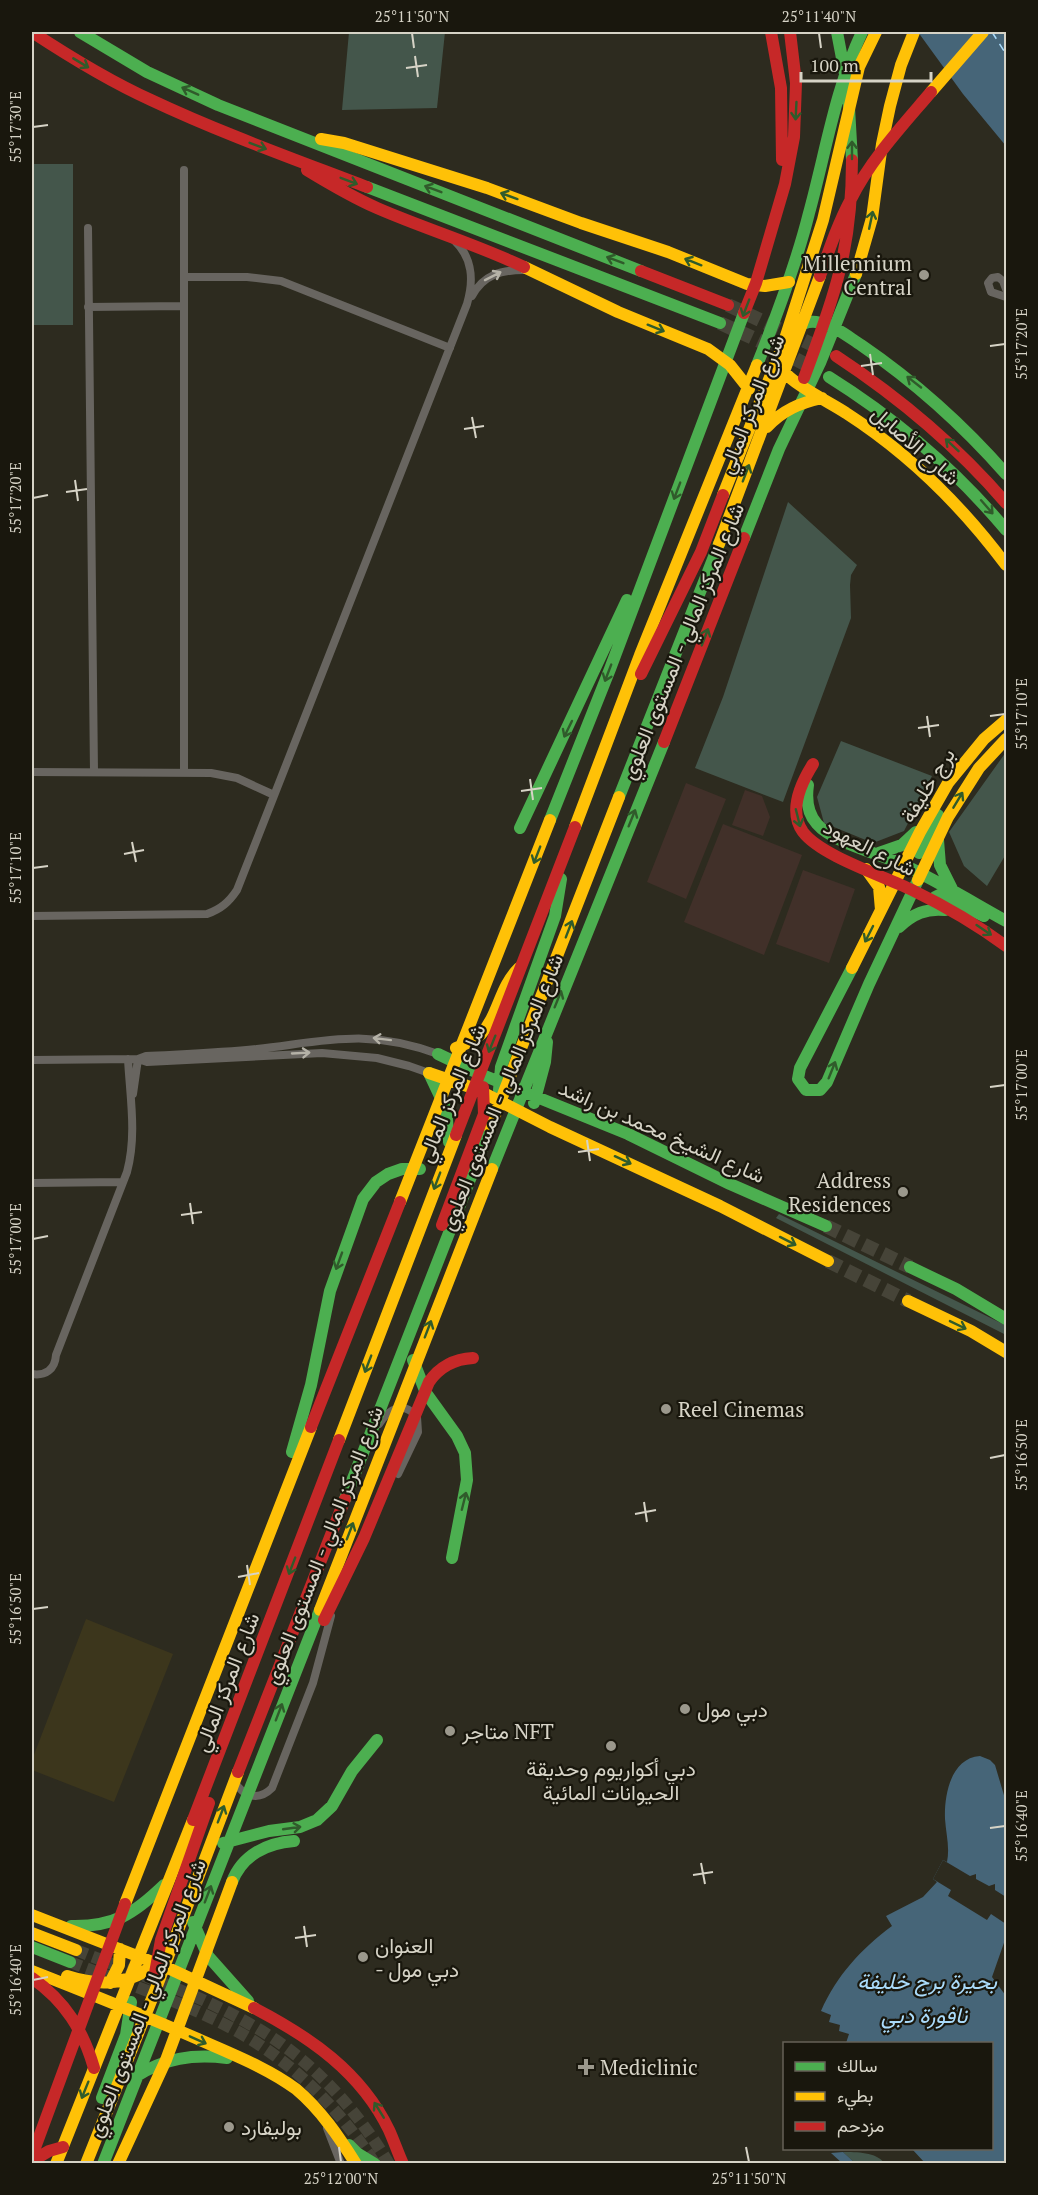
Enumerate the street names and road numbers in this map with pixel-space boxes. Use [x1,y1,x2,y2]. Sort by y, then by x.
street label: شارع المركز المالي [712,330,794,479]
street label: شارع الأصايل [865,399,966,492]
street label: شارع المركز المالي - المستوى العلوي [614,499,754,785]
street label: برج خليفة [893,742,962,828]
street label: شارع العهود [819,812,921,883]
street label: شارع المركز المالي - المستوى العلوي [434,949,568,1235]
street label: شارع المركز المالي [412,1020,490,1166]
street label: شارع الشيخ محمد بن راشد [554,1073,770,1190]
street label: شارع المركز المالي - المستوى العلوي [257,1402,393,1690]
street label: شارع المركز المالي [187,1608,269,1757]
street label: شارع المركز المالي - المستوى العلوي [80,1855,216,2143]

